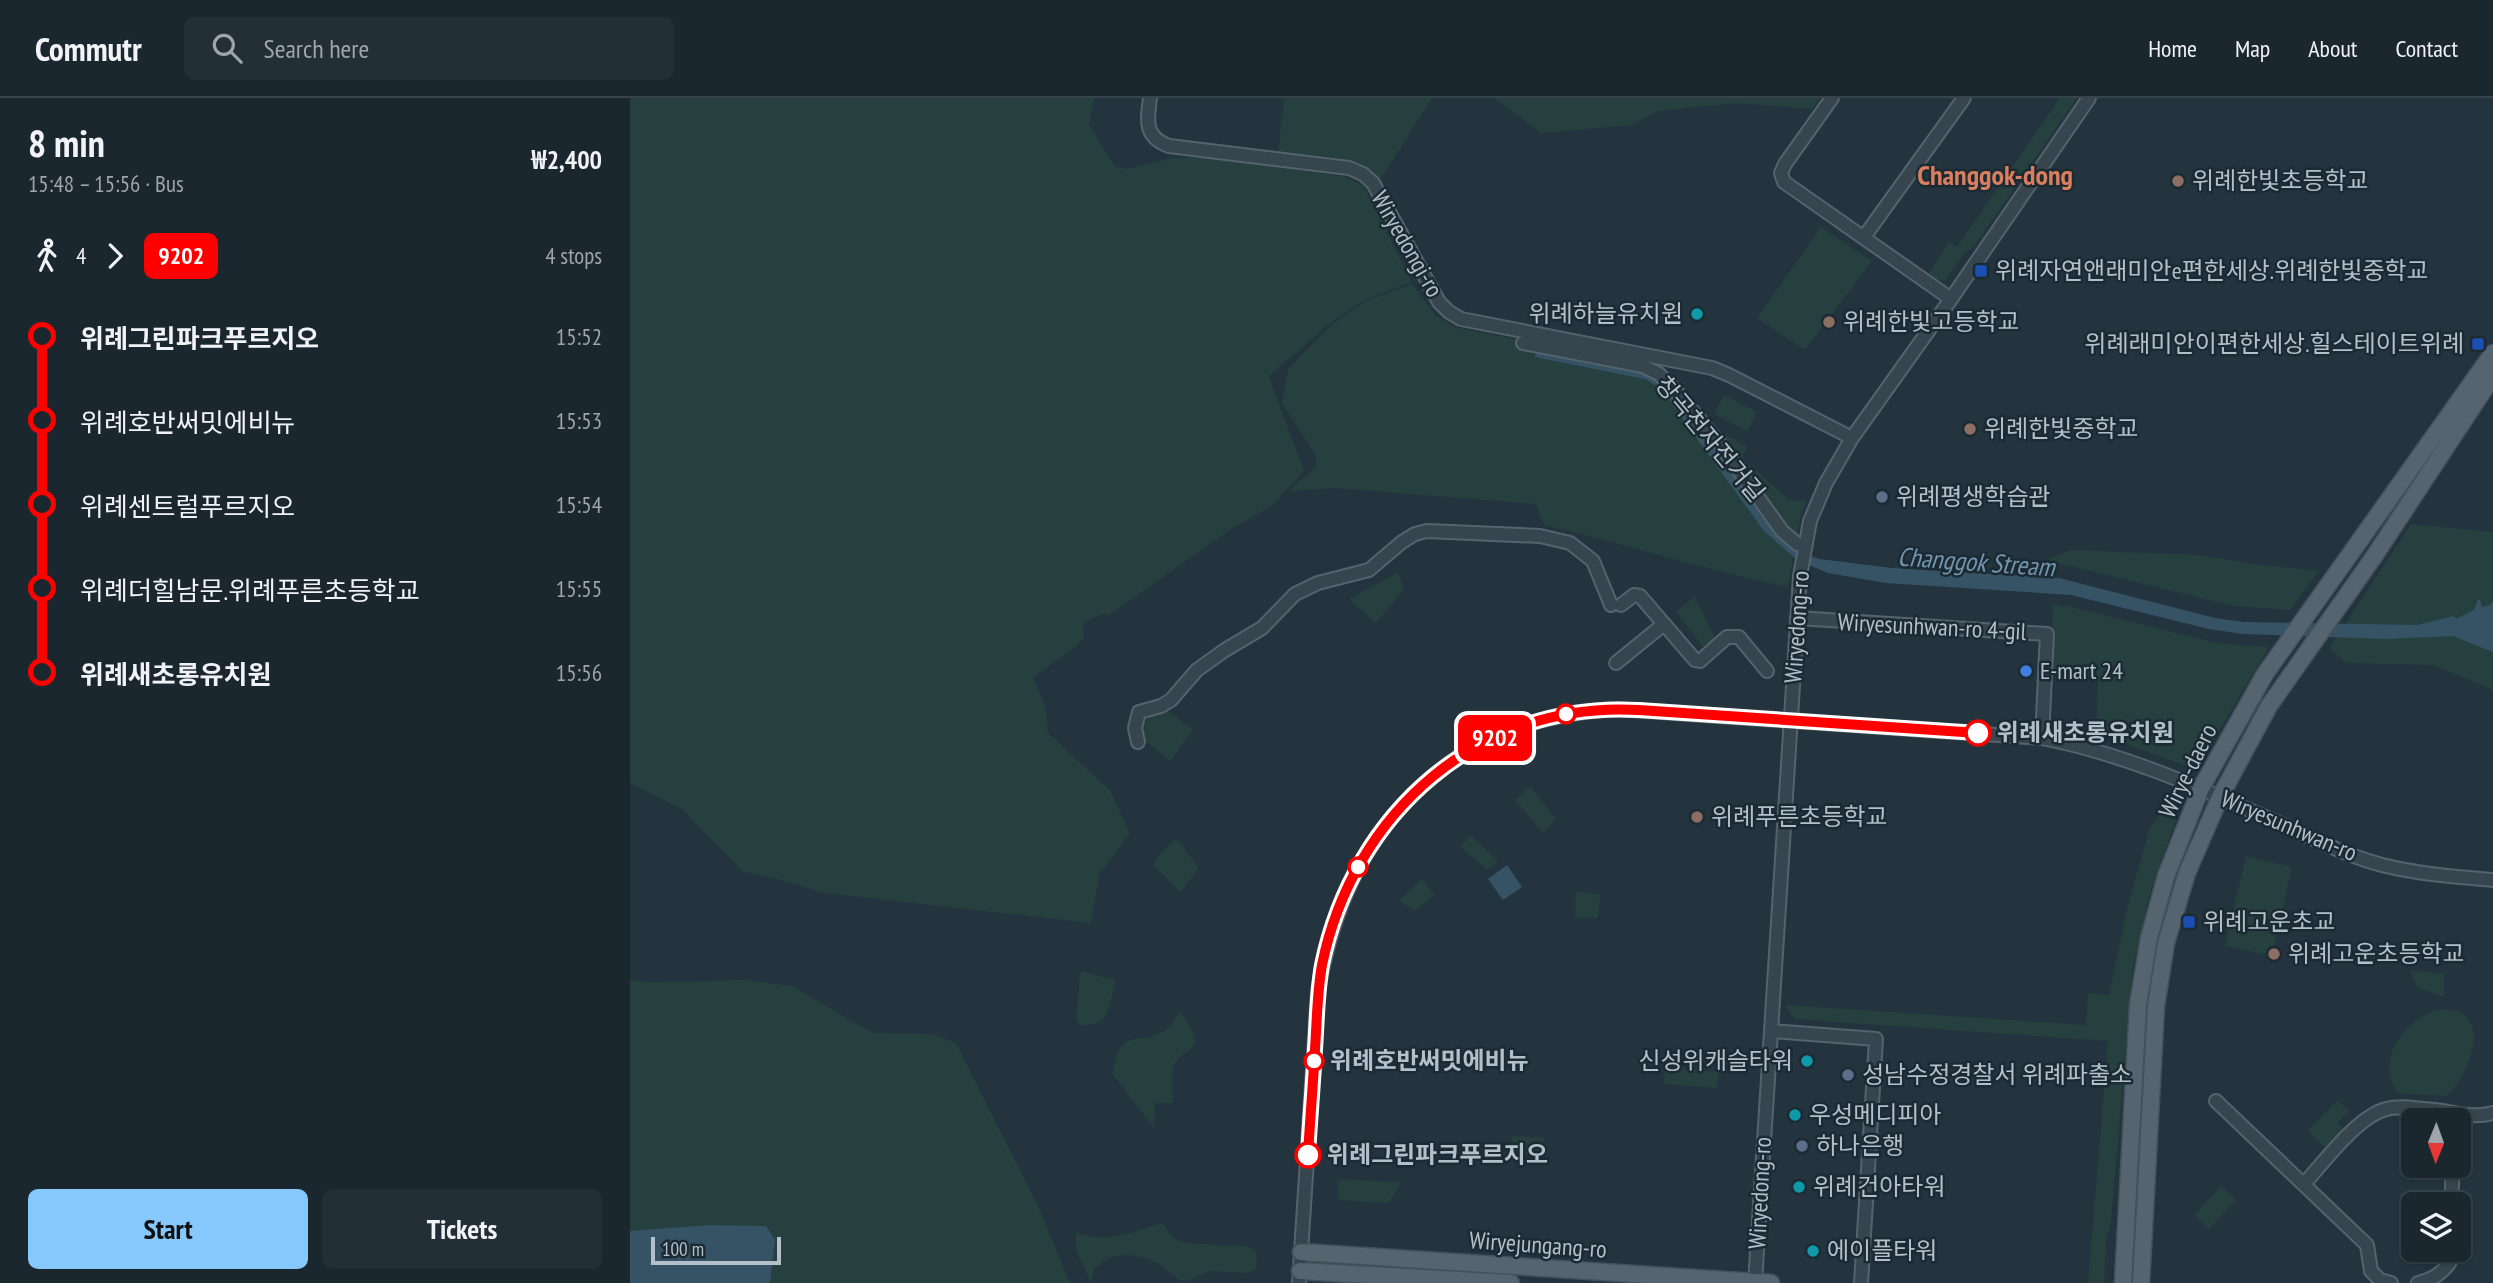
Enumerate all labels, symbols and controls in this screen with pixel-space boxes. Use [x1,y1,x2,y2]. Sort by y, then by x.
search box [184,17,674,80]
text: Commutr [35,27,142,70]
icon: search [208,29,246,67]
text: Search here [264,32,369,65]
text: Home [2148,33,2197,64]
text: Map [2235,33,2270,64]
text: About [2308,33,2357,64]
text: Contact [2395,33,2458,64]
text: 8 min [28,118,105,167]
text: ₩2,400 [531,143,602,176]
district label: Changgok-dong [1917,156,2073,193]
place label: 위례한빛초등학교 [2192,165,2369,196]
text: 15:48 – 15:56 · Bus [28,169,184,198]
marker: 위례한빛초등학교 [2170,173,2186,189]
street label: Wiryedongi-ro [1365,185,1450,302]
icon: walk [28,237,66,275]
icon: forward [96,237,134,275]
text: 9202 [158,240,204,271]
text: 4 [76,241,86,270]
text: 4 stops [545,241,602,270]
place label: 위례자연앤래미안e편한세상.위례한빛중학교 [1995,255,2429,286]
marker: 위례자연앤래미안e편한세상.위례한빛중학교 [1973,263,1989,279]
place label: 위례하늘유치원 [1528,298,1683,329]
marker: 위례하늘유치원 [1689,306,1705,322]
place label: 위례한빛고등학교 [1843,306,2020,337]
marker: 위례한빛고등학교 [1821,314,1837,330]
text: 위례그린파크푸르지오 [80,322,319,355]
text: 15:52 [556,322,602,351]
place label: 위례래미안이편한세상.힐스테이트위례 [2084,328,2464,359]
marker: 위례래미안이편한세상.힐스테이트위례 [2470,336,2486,352]
street label: 창곡천자전거길 [1649,370,1772,508]
text: 위례호반써밋에비뉴 [80,406,295,439]
text: 15:53 [556,406,602,435]
place label: 위례한빛중학교 [1984,413,2139,444]
marker: 위례한빛중학교 [1962,421,1978,437]
place label: 위례평생학습관 [1896,481,2051,512]
marker: 위례평생학습관 [1874,489,1890,505]
text: 위례센트럴푸르지오 [80,490,295,523]
text: 15:54 [556,490,602,519]
water label: Changgok Stream [1896,540,2058,584]
street label: Wiryedong-ro [1777,570,1816,684]
text: 위례더힐남문.위례푸른초등학교 [80,574,420,607]
text: 15:55 [556,574,602,603]
street label: Wiryesunhwan-ro 4-gil [1837,606,2027,647]
place label: E-mart 24 [2040,655,2123,686]
text: 위례새초롱유치원 [80,658,271,691]
text: 15:56 [556,658,602,687]
marker: E-mart 24 [2018,663,2034,679]
unlabelled marker [1556,704,1576,724]
line badge: 9202 [1446,715,1544,761]
place label: 위례새초롱유치원 [1997,717,2174,748]
street label: Wirye-daero [2152,719,2224,823]
marker: 위례새초롱유치원 [1965,720,1991,746]
text: 9202 [1472,722,1518,753]
street label: Wiryesunhwan-ro [2217,783,2362,868]
place label: 위례푸른초등학교 [1711,801,1888,832]
marker: 위례푸른초등학교 [1689,809,1705,825]
unlabelled marker [1348,857,1368,877]
place label: 위례고운초교 [2203,906,2335,937]
marker: 위례고운초교 [2181,914,2197,930]
place label: 위례고운초등학교 [2288,938,2465,969]
marker: 위례고운초등학교 [2266,946,2282,962]
place label: 위례호반써밋에비뉴 [1330,1045,1529,1076]
place label: 신성위캐슬타워 [1638,1045,1793,1076]
marker: 위례호반써밋에비뉴 [1304,1051,1324,1071]
marker: 신성위캐슬타워 [1799,1053,1815,1069]
place label: 성남수정경찰서 위례파출소 [1862,1059,2132,1090]
marker: 성남수정경찰서 위례파출소 [1840,1067,1856,1083]
place label: 우성메디피아 [1809,1099,1941,1130]
marker: 우성메디피아 [1787,1107,1803,1123]
north arrow [2401,1108,2471,1178]
map controls [2401,1108,2471,1262]
place label: 하나은행 [1816,1130,1904,1161]
street label: Wiryedong-ro [1741,1136,1778,1250]
marker: 하나은행 [1794,1138,1810,1154]
place label: 위례그린파크푸르지오 [1327,1139,1548,1170]
marker: 위례그린파크푸르지오 [1295,1142,1321,1168]
place label: 위례건아타워 [1813,1171,1945,1202]
marker: 위례건아타워 [1791,1179,1807,1195]
button: Start [28,1189,308,1269]
button: Tickets [322,1189,602,1269]
button: layers [2401,1192,2471,1262]
street label: Wiryejungang-ro [1468,1224,1608,1265]
scale bar [651,1234,780,1266]
place label: 에이플타워 [1827,1235,1937,1266]
text: 100 m [662,1237,704,1261]
marker: 에이플타워 [1805,1243,1821,1259]

